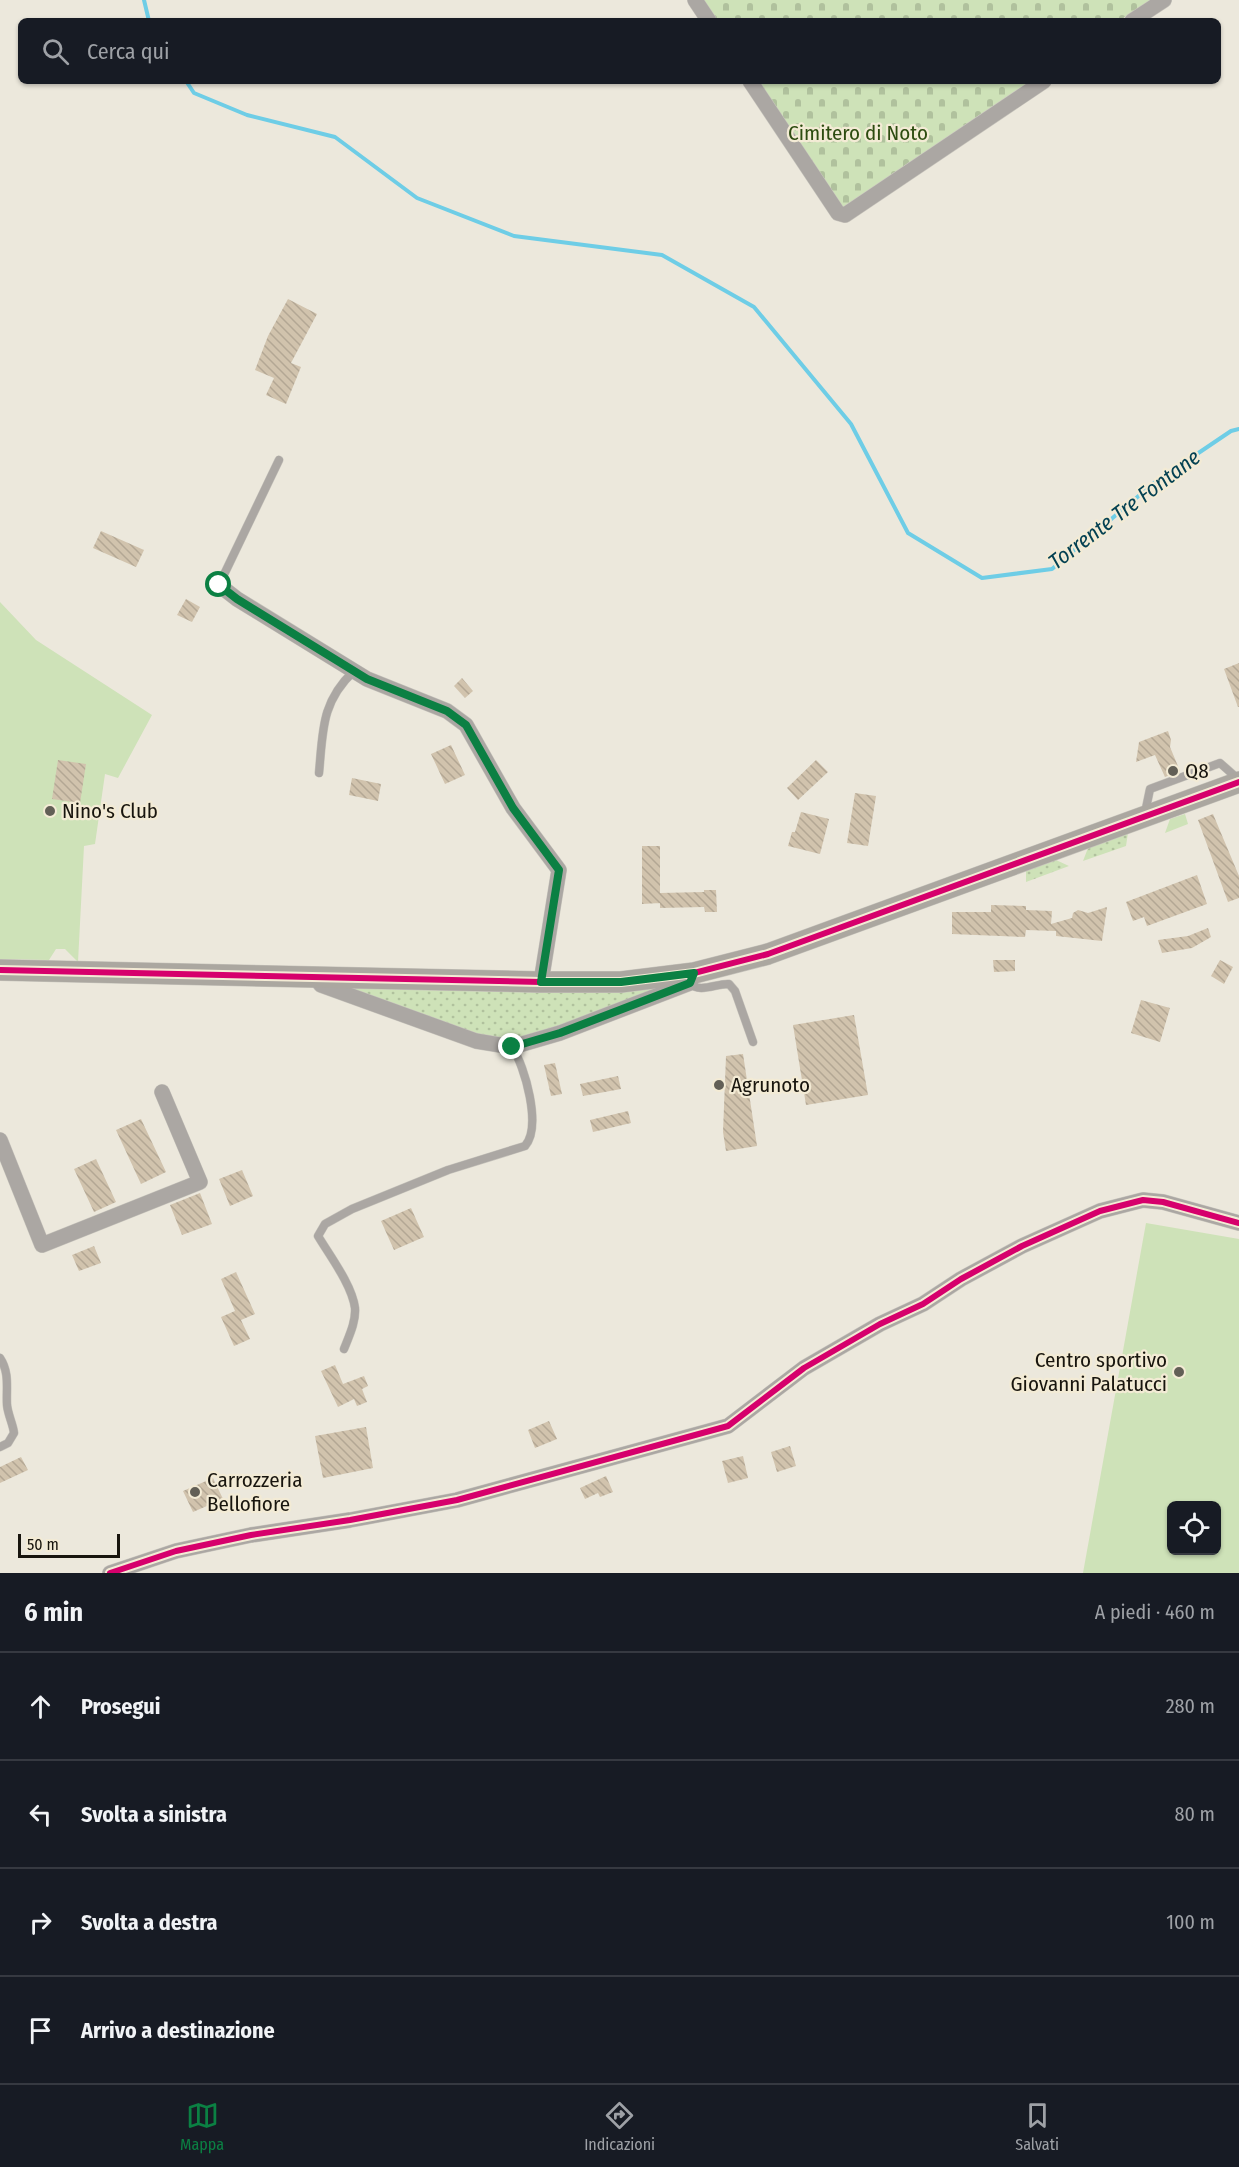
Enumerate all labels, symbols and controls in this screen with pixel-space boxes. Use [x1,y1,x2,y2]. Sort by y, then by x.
search box [18,18,1221,84]
icon: search [39,35,72,68]
text: Cerca qui [87,38,170,65]
park label: Cimitero di Noto [788,120,928,146]
water label: Torrente Tre Fontane [1043,444,1206,575]
route start [205,571,231,597]
place label: Q8 [1185,758,1209,784]
marker: Q8 [1166,764,1180,778]
place label: Nino's Club [62,798,158,824]
marker: Nino's Club [43,804,57,818]
route end [498,1033,524,1059]
place label: Agrunoto [731,1072,810,1098]
marker: Agrunoto [712,1078,726,1092]
place label: Centro sportivo Giovanni Palatucci [1011,1347,1167,1397]
marker: Centro sportivo Giovanni Palatucci [1172,1365,1186,1379]
place label: Carrozzeria Bellofiore [207,1467,302,1517]
marker: Carrozzeria Bellofiore [188,1485,202,1499]
map controls [1167,1501,1221,1555]
button: locate [1167,1501,1221,1555]
scale bar [18,1531,120,1558]
text: 50 m [27,1535,59,1554]
text: 6 min [24,1597,83,1628]
text: A piedi · 460 m [1095,1600,1215,1624]
icon: ahead [24,1690,57,1723]
text: Prosegui [81,1693,160,1720]
text: 280 m [1166,1694,1215,1718]
icon: left [24,1798,57,1831]
text: Svolta a sinistra [81,1801,227,1828]
text: 80 m [1175,1802,1215,1826]
icon: right [24,1906,57,1939]
text: Svolta a destra [81,1909,218,1936]
text: 100 m [1166,1910,1215,1934]
icon: arrive [24,2014,57,2047]
text: Arrivo a destinazione [81,2017,275,2044]
tab: Mappa [180,2099,224,2154]
tab: Indicazioni [584,2099,655,2154]
tab: Salvati [1015,2099,1059,2154]

